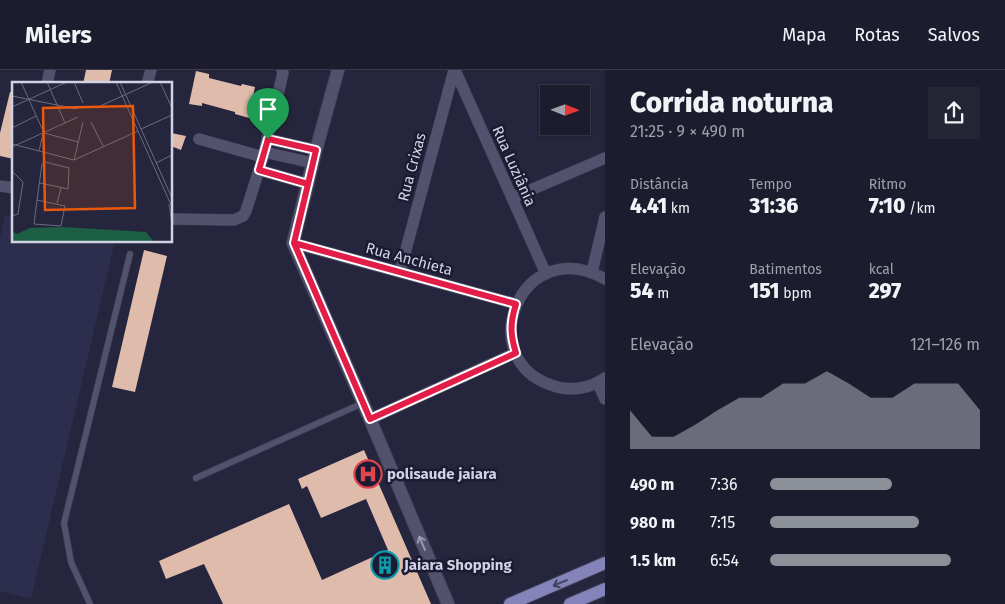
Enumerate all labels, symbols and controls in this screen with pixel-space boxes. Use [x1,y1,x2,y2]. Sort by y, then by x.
text: Milers [25,21,92,49]
text: Mapa [782,24,826,46]
text: Rotas [854,24,900,46]
text: Salvos [928,24,980,46]
inset map [12,82,172,242]
north arrow [540,85,590,135]
map controls [540,85,590,135]
text: Corrida noturna [630,86,833,119]
button: share [928,87,980,139]
pin [247,88,289,139]
icon: arrive [254,95,282,123]
text: 21:25 · 9 × 490 m [630,122,745,141]
street label: Rua Luziânia [488,123,540,209]
street label: Rua Crixas [394,131,430,203]
text: Distância [630,176,689,193]
text: Tempo [749,176,792,193]
text: Ritmo [869,176,906,193]
text: 4.41 [630,193,667,219]
text: 31:36 [749,193,798,219]
text: 7:10 [869,193,905,219]
text: km [667,200,690,217]
text: /km [905,200,936,217]
street label: Rua Anchieta [364,239,454,279]
text: Elevação [630,261,686,278]
text: Batimentos [749,261,822,278]
text: kcal [869,261,894,278]
text: 54 [630,278,654,304]
text: 151 [749,278,779,304]
text: 297 [869,278,901,304]
text: m [654,285,669,302]
text: bpm [779,285,812,302]
text: Elevação [630,335,694,354]
text: 121–126 m [910,335,980,354]
hospital icon: polisaude jaiara [353,459,383,489]
place label: polisaude jaiara [387,465,497,483]
text: 490 m [630,475,674,494]
text: 7:36 [710,475,738,494]
text: 980 m [630,513,675,532]
text: 7:15 [710,513,735,532]
one-way arrow [417,536,427,551]
building icon: Jaiara Shopping [370,550,400,580]
text: 1.5 km [630,551,676,570]
text: 6:54 [710,551,739,570]
place label: Jaiara Shopping [403,556,512,574]
one-way arrow [553,578,568,588]

